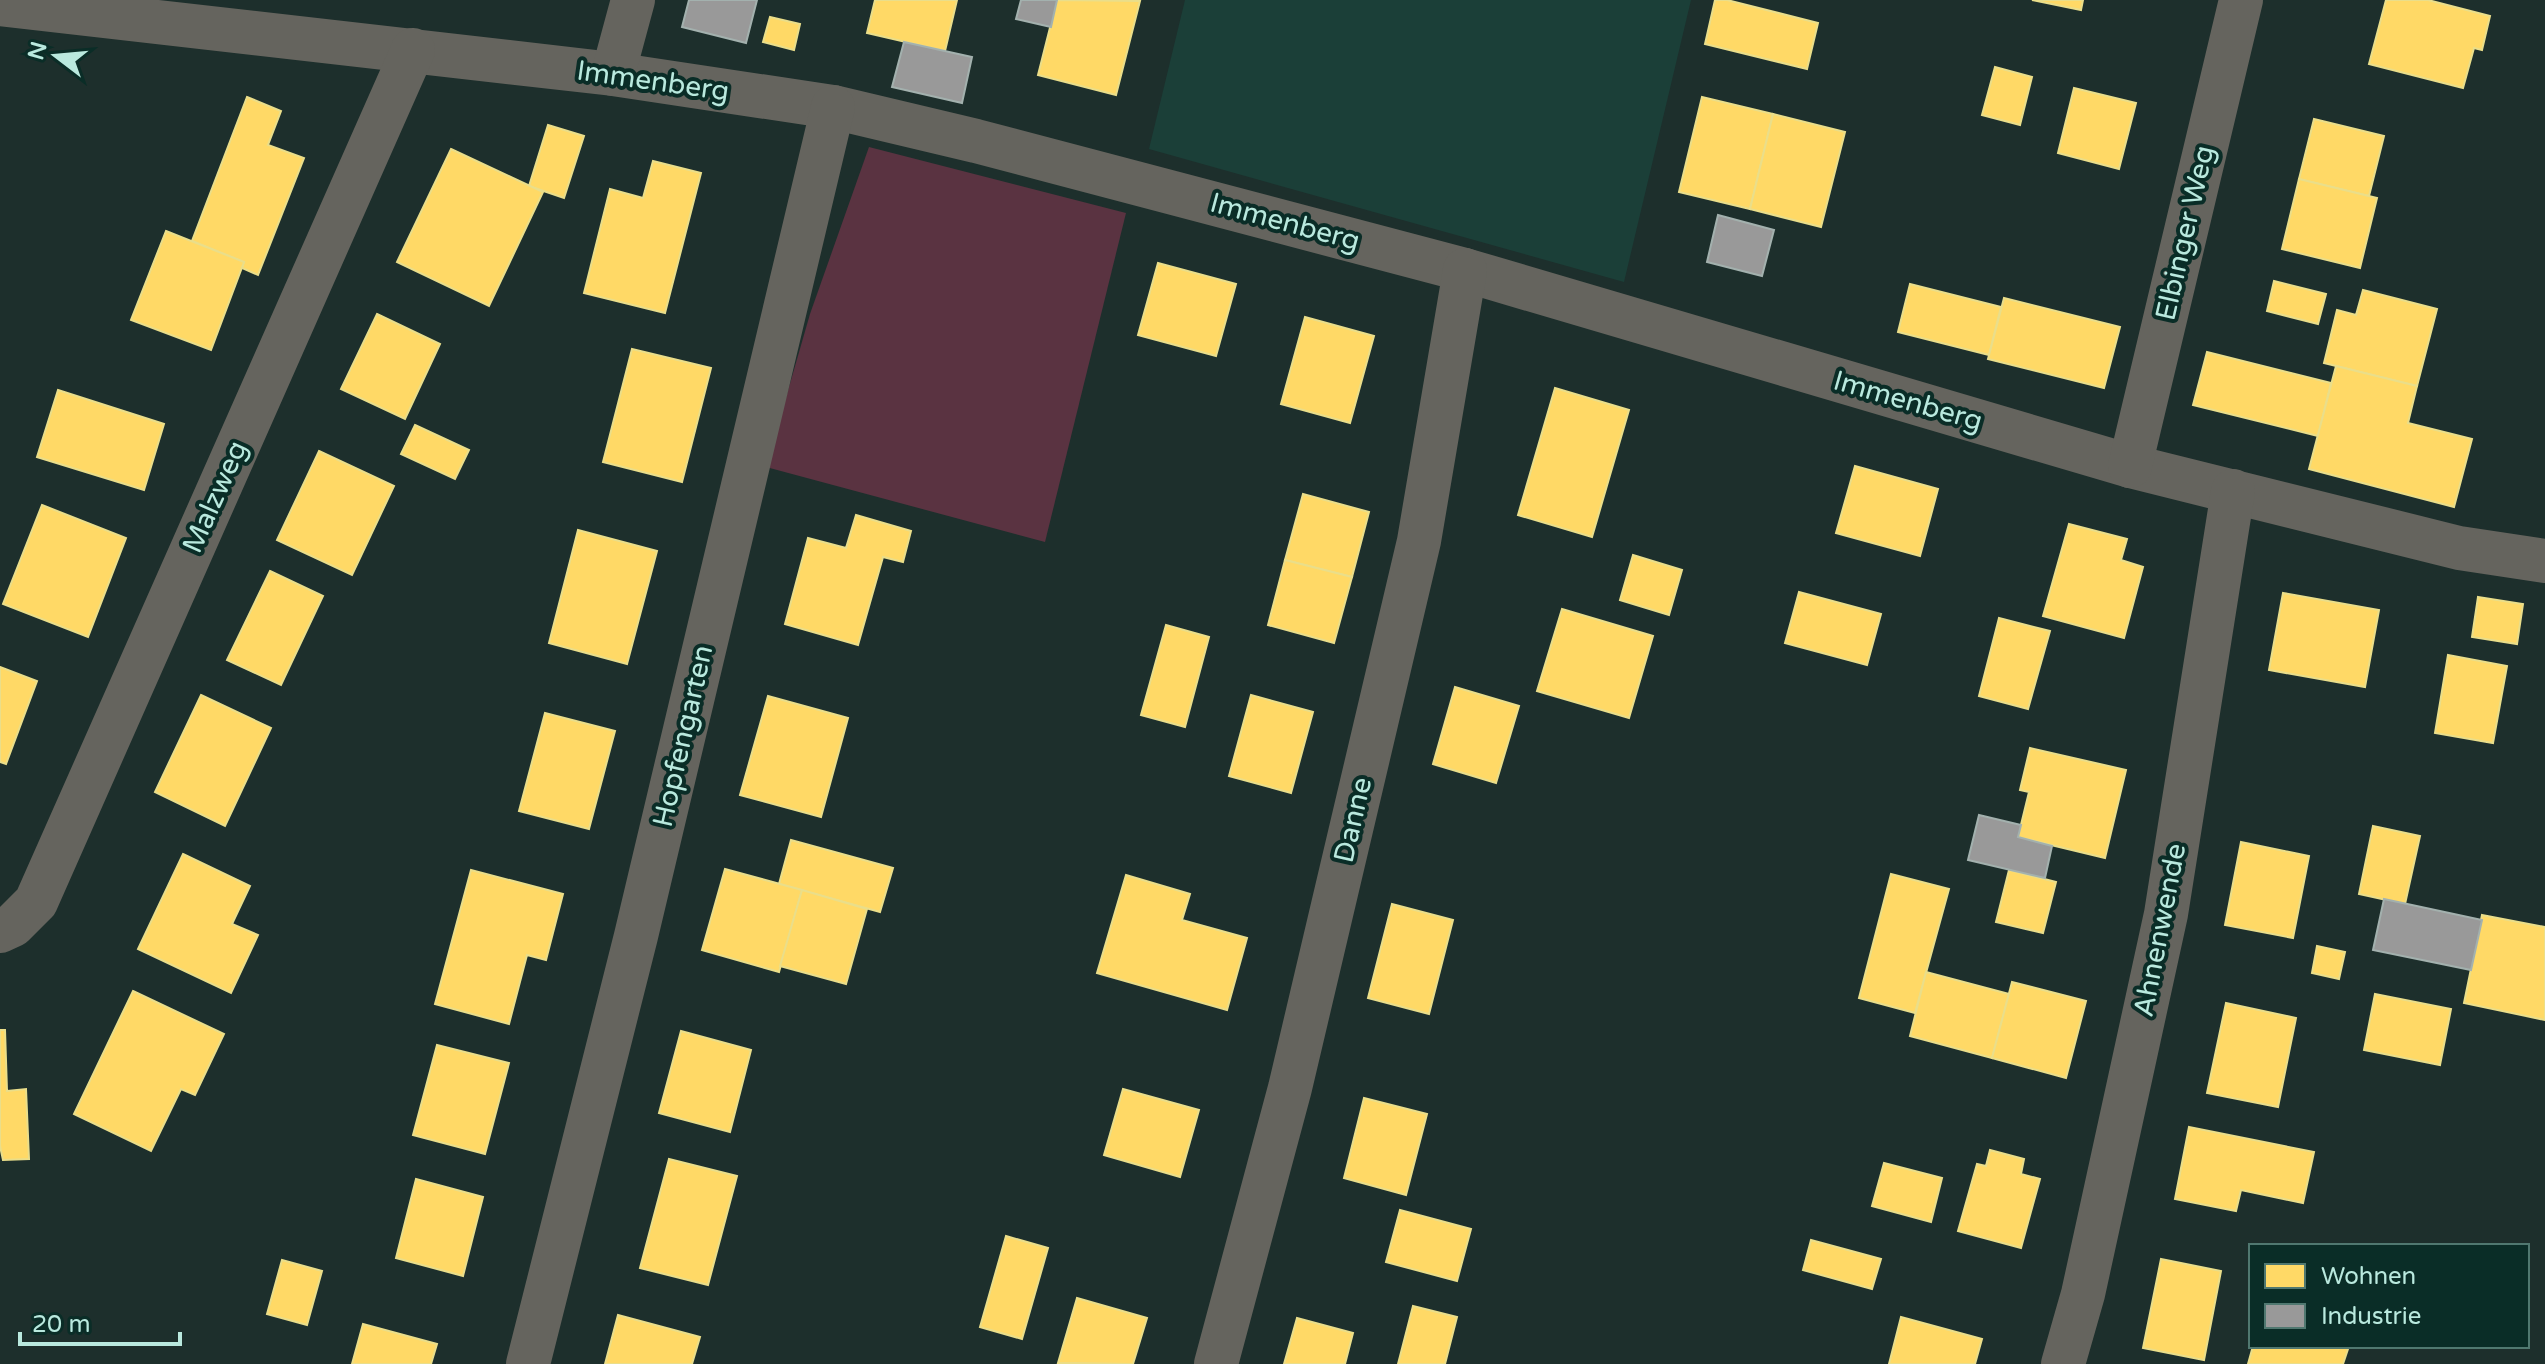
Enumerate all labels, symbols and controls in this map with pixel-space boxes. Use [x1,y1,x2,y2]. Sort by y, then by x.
north arrow [16,16,96,96]
text: N [23,39,53,63]
street label: Immenberg [575,53,731,109]
street label: Elbinger Weg [2148,142,2222,324]
street label: Immenberg [1206,186,1364,258]
street label: Immenberg [1830,364,1986,438]
street label: Malzweg [175,436,255,558]
street label: Hopfengarten [646,642,720,830]
street label: Danne [1327,774,1379,866]
street label: Ahnenwende [2127,840,2193,1020]
legend [2249,1244,2529,1348]
text: Wohnen [2321,1262,2416,1291]
scale bar [20,1296,180,1346]
text: Industrie [2321,1302,2421,1331]
text: 20 m [32,1310,90,1339]

